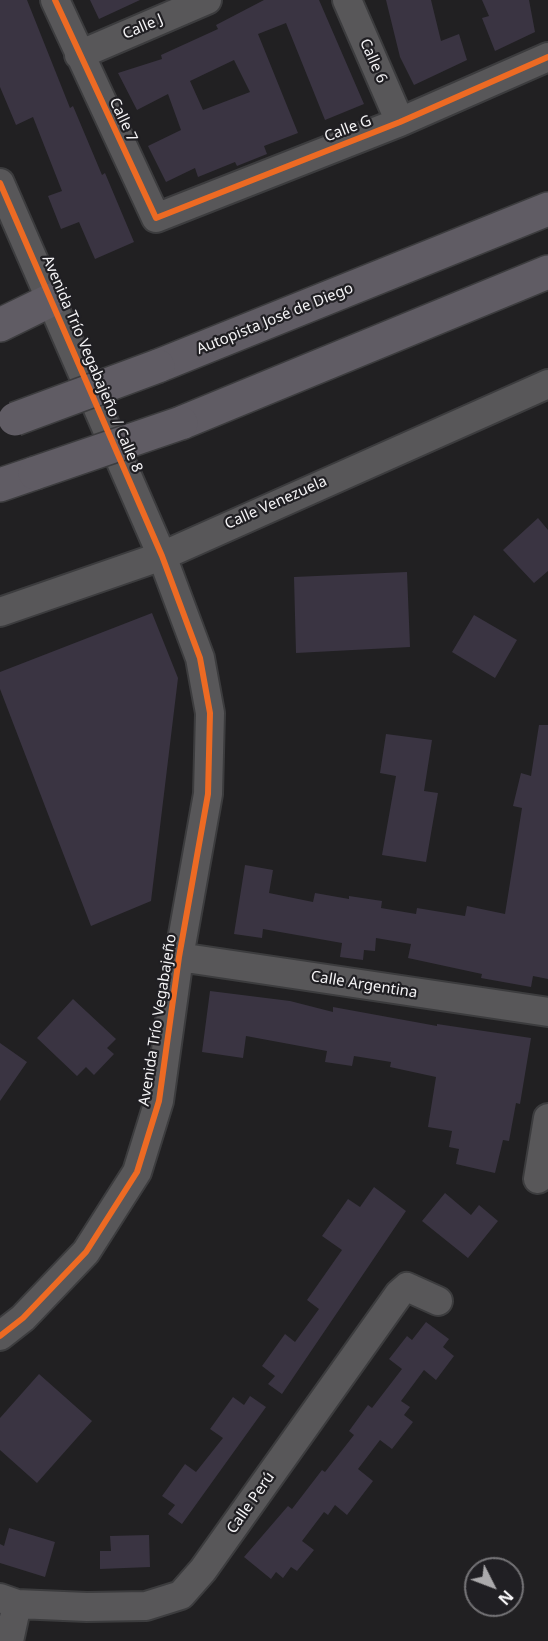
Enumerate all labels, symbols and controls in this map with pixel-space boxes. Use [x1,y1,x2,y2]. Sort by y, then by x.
street label: Calle J [120,10,166,44]
street label: Calle 6 [355,36,391,86]
street label: Calle 7 [105,95,141,145]
street label: Calle G [322,112,374,146]
street label: Avenida Trío Vegabajeño / Calle 8 [38,253,146,475]
street label: Autopista José de Diego [194,279,356,359]
street label: Calle Venezuela [222,472,330,534]
street label: Avenida Trío Vegabajeño [135,933,181,1107]
street label: Calle Argentina [309,968,419,1002]
street label: Calle Perú [223,1469,279,1537]
north arrow [464,1557,524,1617]
text: N [493,1586,518,1610]

